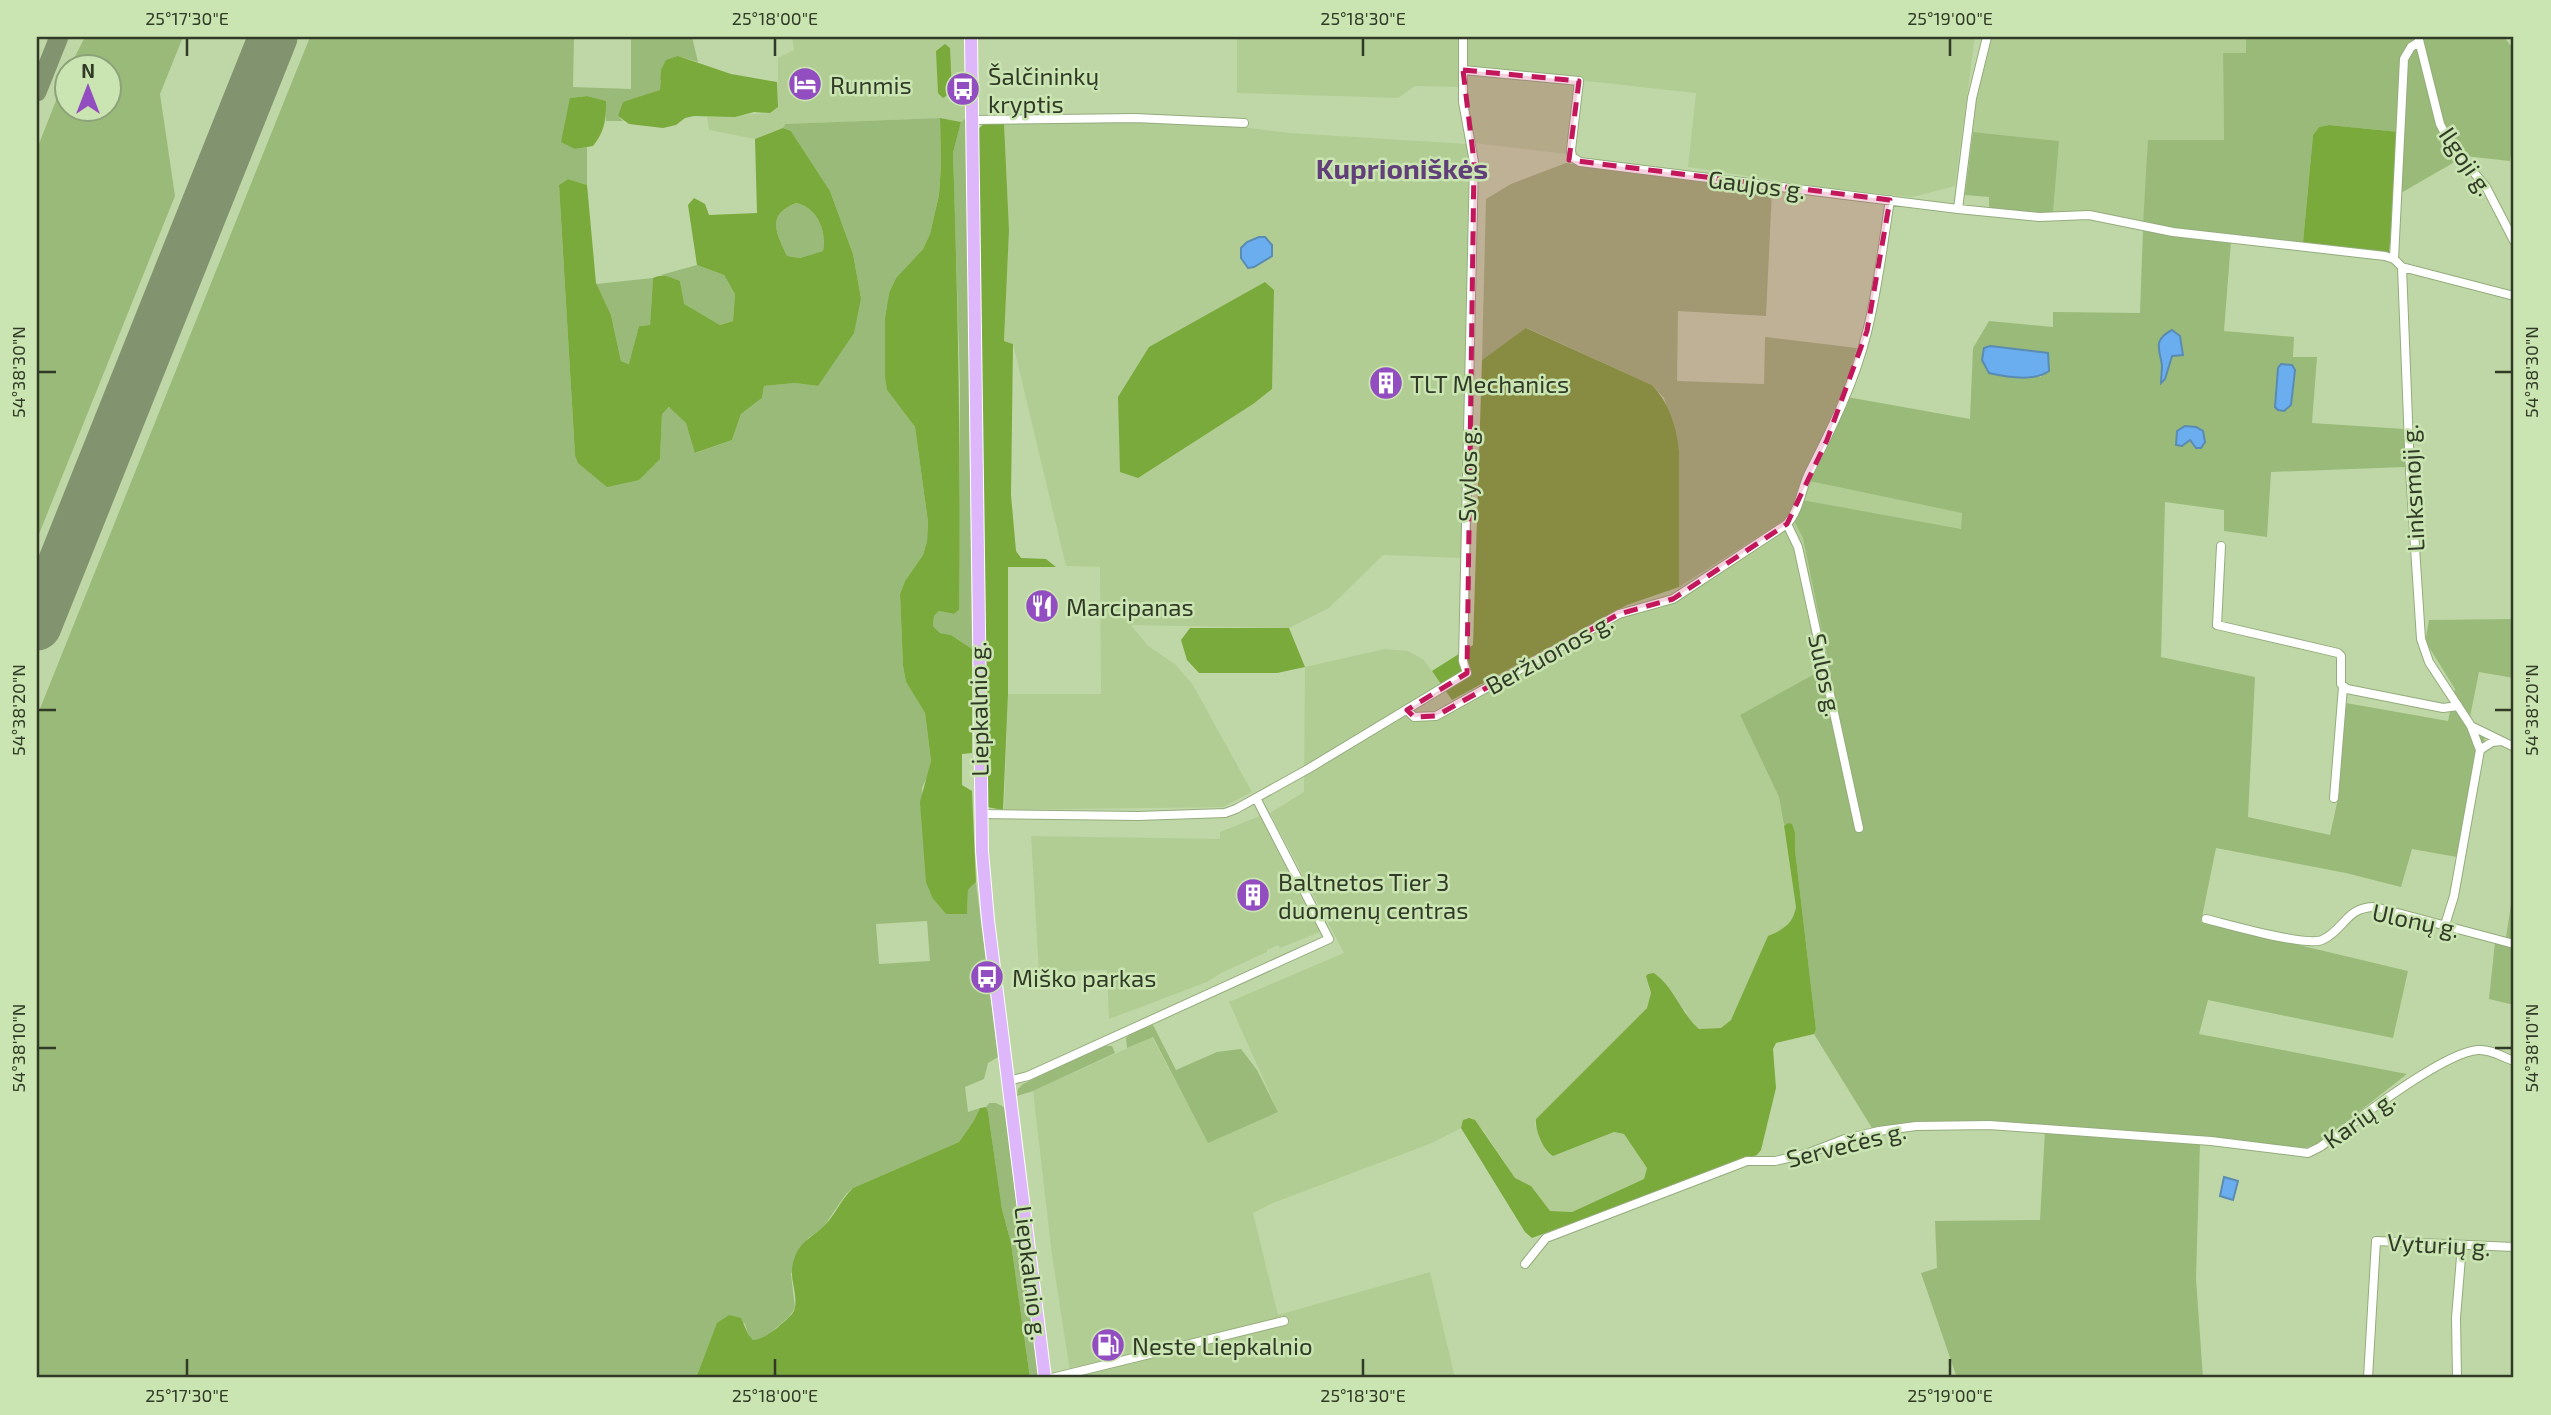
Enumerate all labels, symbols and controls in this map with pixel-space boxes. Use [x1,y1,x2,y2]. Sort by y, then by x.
text: 25°17'30"E [145,7,229,29]
text: 25°18'00"E [732,7,818,29]
text: 25°18'30"E [1320,7,1406,29]
text: 25°19'00"E [1907,7,1993,29]
north arrow [52,52,122,122]
text: N [81,59,95,82]
place label: Šalčininkų kryptis [988,61,1099,118]
hotel icon: Runmis [786,65,824,103]
place label: Runmis [830,70,912,99]
bus stop icon: Šalčininkų kryptis [944,70,982,108]
street label: Ilgoji g. [2434,121,2500,201]
district label: Kuprioniškės [1316,151,1488,185]
street label: Gaujos g. [1707,164,1807,204]
text: 54°38'30"N [7,326,29,418]
text: 54°38'30"N [2520,326,2542,418]
building icon: TLT Mechanics [1367,364,1405,402]
place label: TLT Mechanics [1410,369,1569,398]
street label: Linksmoji g. [2394,424,2430,552]
street label: Svylos g. [1452,426,1482,522]
restaurant icon: Marcipanas [1023,587,1061,625]
place label: Marcipanas [1066,592,1194,621]
street label: Beržuonos g. [1480,606,1618,700]
street label: Sulos g. [1803,631,1849,719]
street label: Liepkalnio g. [962,641,994,777]
text: 54°38'20"N [7,664,29,756]
text: 54°38'20"N [2520,664,2542,756]
place label: Baltnetos Tier 3 duomenų centras [1278,867,1468,924]
building icon: Baltnetos Tier 3 duomenų centras [1234,876,1272,914]
street label: Ulonų g. [2370,897,2462,943]
bus stop icon: Miško parkas [968,958,1006,996]
place label: Miško parkas [1012,963,1156,992]
text: 54°38'10"N [7,1003,29,1093]
text: 54°38'10"N [2520,1003,2542,1093]
street label: Karių g. [2318,1084,2400,1154]
street label: Servečės g. [1783,1115,1909,1173]
street label: Liepkalnio g. [1009,1204,1055,1342]
street label: Vyturių g. [2386,1227,2492,1261]
fuel station icon: Neste Liepkalnio [1089,1326,1127,1364]
place label: Neste Liepkalnio [1132,1331,1313,1360]
text: 25°17'30"E [145,1384,229,1406]
text: 25°18'00"E [732,1384,818,1406]
text: 25°18'30"E [1320,1384,1406,1406]
text: 25°19'00"E [1907,1384,1993,1406]

